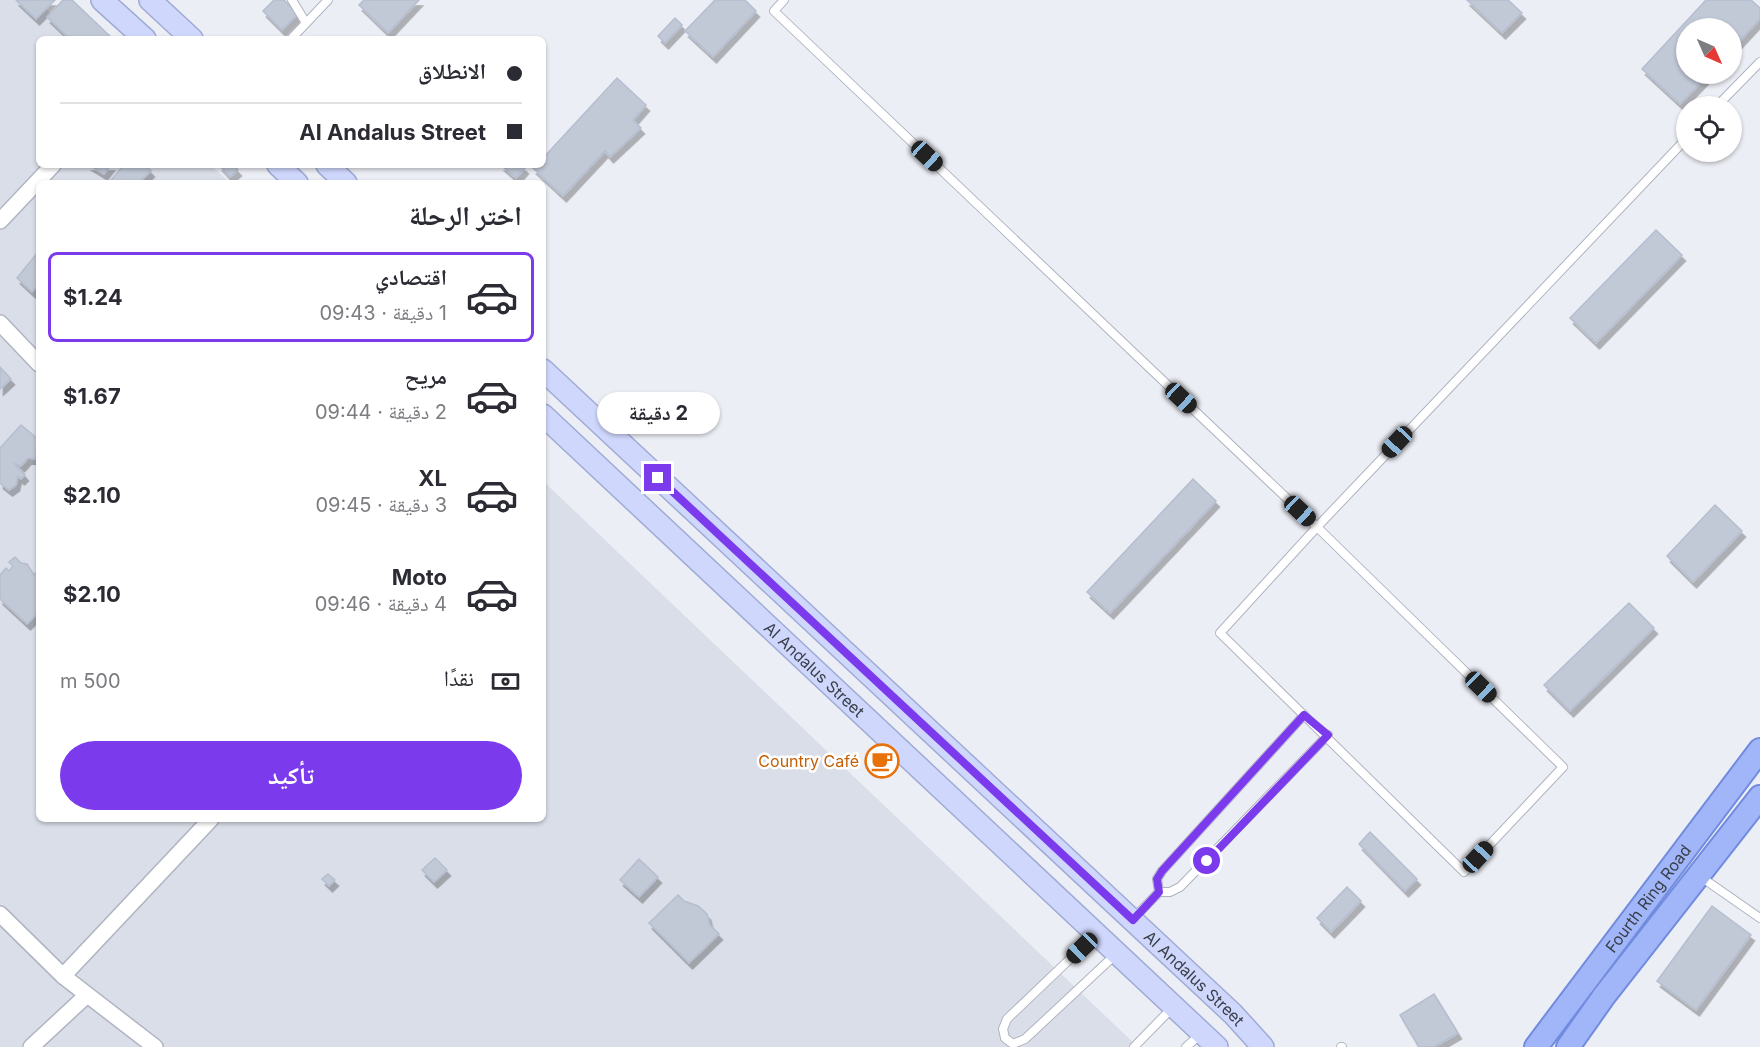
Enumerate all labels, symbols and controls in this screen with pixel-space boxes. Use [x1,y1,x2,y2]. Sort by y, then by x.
north arrow [1676,18,1742,84]
map controls [1676,18,1742,162]
text: الانطلاق [418,58,486,84]
button: locate [1676,96,1742,162]
text: Al Andalus Street [299,119,486,145]
car [908,137,946,175]
text: اختر الرحلة [409,199,522,232]
text: اقتصادي [375,264,447,290]
icon: car [465,270,519,324]
text: $1.24 [63,284,123,310]
text: 1 دقيقة · 09:43 [320,301,447,325]
text: مريح [404,363,447,389]
icon: car [465,369,519,423]
car [1162,379,1200,417]
text: $1.67 [63,383,121,409]
callout: 2 دقيقة [596,391,720,433]
text: 2 دقيقة · 09:44 [315,400,447,424]
text: 2 دقيقة [629,401,688,425]
car [1378,423,1416,461]
route end [644,464,671,491]
text: XL [418,465,447,491]
icon: car [465,468,519,522]
text: $2.10 [63,482,121,508]
car [1281,492,1319,530]
text: 3 دقيقة · 09:45 [315,493,447,517]
text: Moto [392,564,447,590]
icon: car [465,567,519,621]
text: $2.10 [63,581,121,607]
text: 4 دقيقة · 09:46 [315,592,447,616]
street label: Al Andalus Street [760,618,869,721]
text: نقدًا [444,665,474,691]
icon: cash [489,665,522,698]
car [1462,668,1500,706]
text: 500 m [60,669,121,693]
button: تأكيد [60,741,522,810]
cafe icon: Country Café [864,743,900,779]
place label: Country Café [758,751,859,771]
car [1459,838,1497,876]
street label: Fourth Ring Road [1601,841,1695,956]
route start [1193,847,1220,874]
street label: Al Andalus Street [1140,926,1249,1030]
car [1063,929,1101,967]

